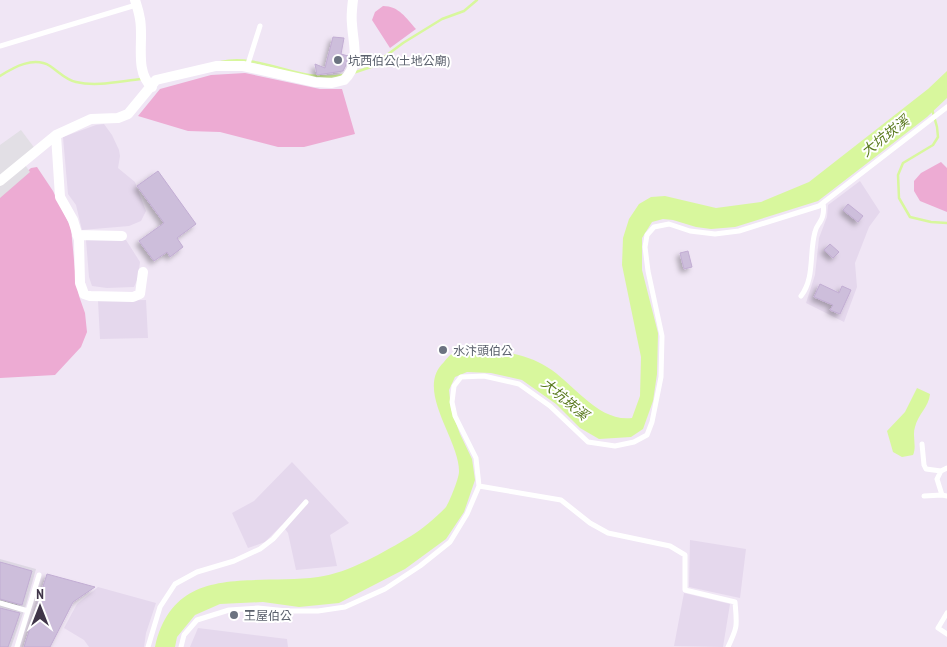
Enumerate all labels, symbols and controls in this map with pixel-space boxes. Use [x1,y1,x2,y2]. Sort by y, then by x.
place label: 坑西伯公(土地公廟) [348,53,450,68]
marker: 坑西伯公(土地公廟) [332,54,344,66]
water label: 大坑崁溪 [857,110,914,160]
place label: 水汴頭伯公 [453,343,513,358]
marker: 水汴頭伯公 [437,344,449,356]
water label: 大坑崁溪 [538,374,594,425]
north arrow [15,582,65,632]
text: N [36,585,44,603]
place label: 王屋伯公 [244,608,292,623]
marker: 王屋伯公 [228,609,240,621]

